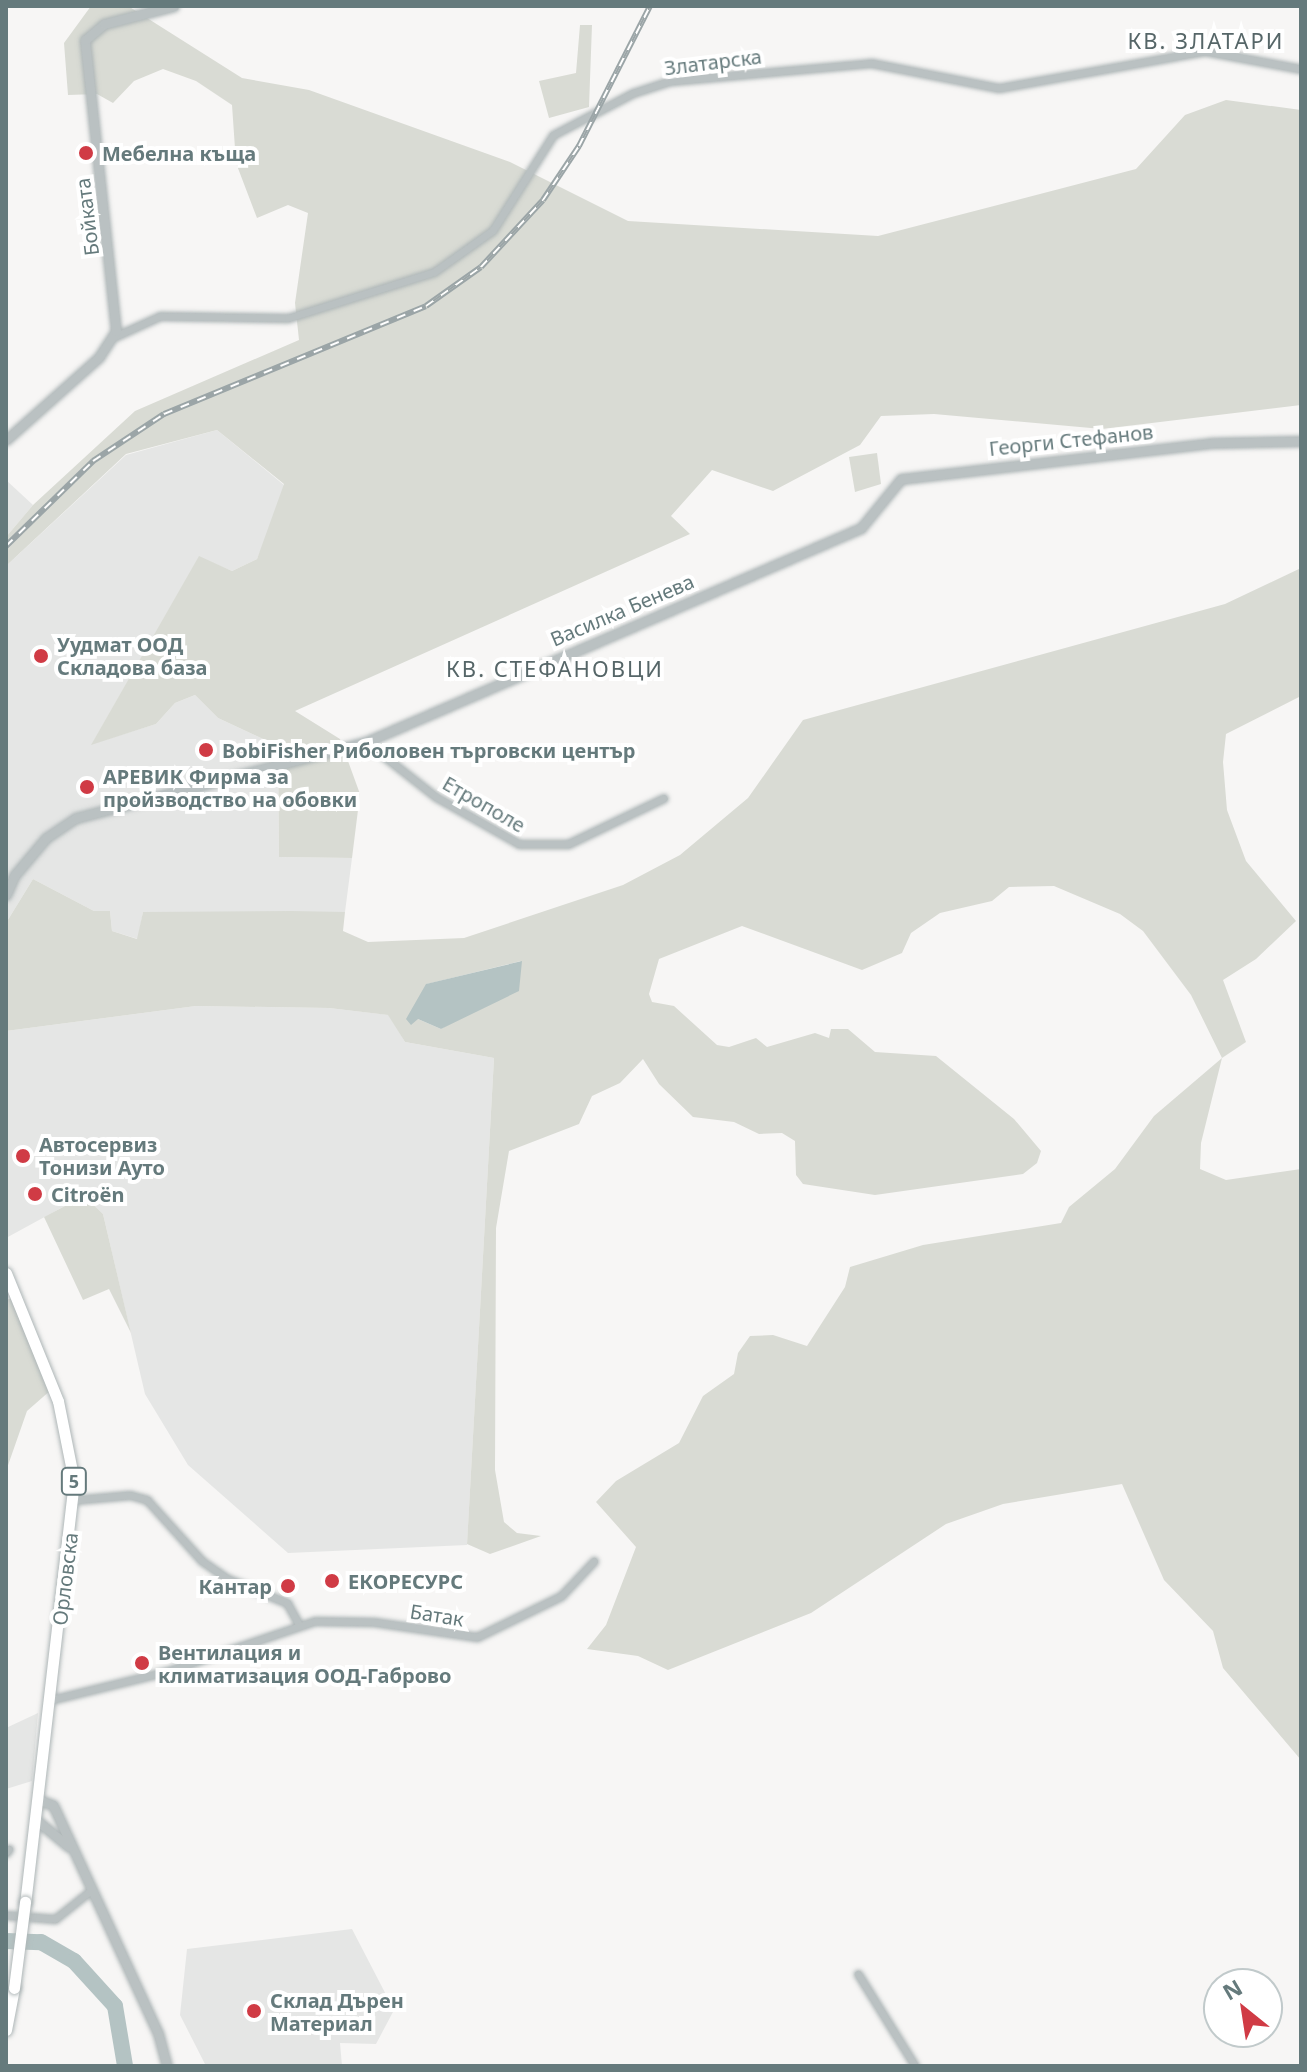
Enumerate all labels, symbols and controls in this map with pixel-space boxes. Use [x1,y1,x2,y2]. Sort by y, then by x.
district label: КВ. ЗЛАТАРИ [1128,28,1284,54]
street label: Златарска [663,44,763,80]
place label: Мебелна къща [102,141,256,165]
marker: Мебелна къща [77,144,95,162]
street label: Бойката [70,177,104,257]
street label: Георги Стефанов [988,419,1154,461]
street label: Василка Бенева [547,569,697,651]
place label: Уудмат ООД Складова база [57,632,207,679]
marker: Уудмат ООД Складова база [32,647,50,665]
district label: КВ. СТЕФАНОВЦИ [446,656,664,682]
place label: BobiFisher Риболовен търговски център [222,738,635,762]
marker: BobiFisher Риболовен търговски център [197,741,215,759]
place label: АРЕВИК Фирма за пройзводство на обовки [103,764,357,811]
street label: Етрополе [439,771,529,837]
marker: АРЕВИК Фирма за пройзводство на обовки [78,778,96,796]
place label: Автосервиз Тонизи Ауто [39,1132,165,1179]
marker: Автосервиз Тонизи Ауто [14,1147,32,1165]
place label: Citroën [51,1182,124,1206]
marker: Citroën [26,1185,44,1203]
road number: 5 [60,1467,88,1495]
street label: Орловска [47,1531,83,1627]
place label: ЕКОРЕСУРС [348,1569,463,1593]
marker: ЕКОРЕСУРС [323,1572,341,1590]
place label: Кантар [199,1574,272,1598]
marker: Кантар [279,1577,297,1595]
street label: Батак [408,1599,466,1631]
place label: Вентилация и климатизация ООД-Габрово [158,1640,451,1687]
marker: Вентилация и климатизация ООД-Габрово [133,1654,151,1672]
north arrow [1203,1968,1283,2048]
text: N [1217,1971,1247,2006]
place label: Склад Дърен Материал [270,1988,404,2035]
marker: Склад Дърен Материал [245,2002,263,2020]

